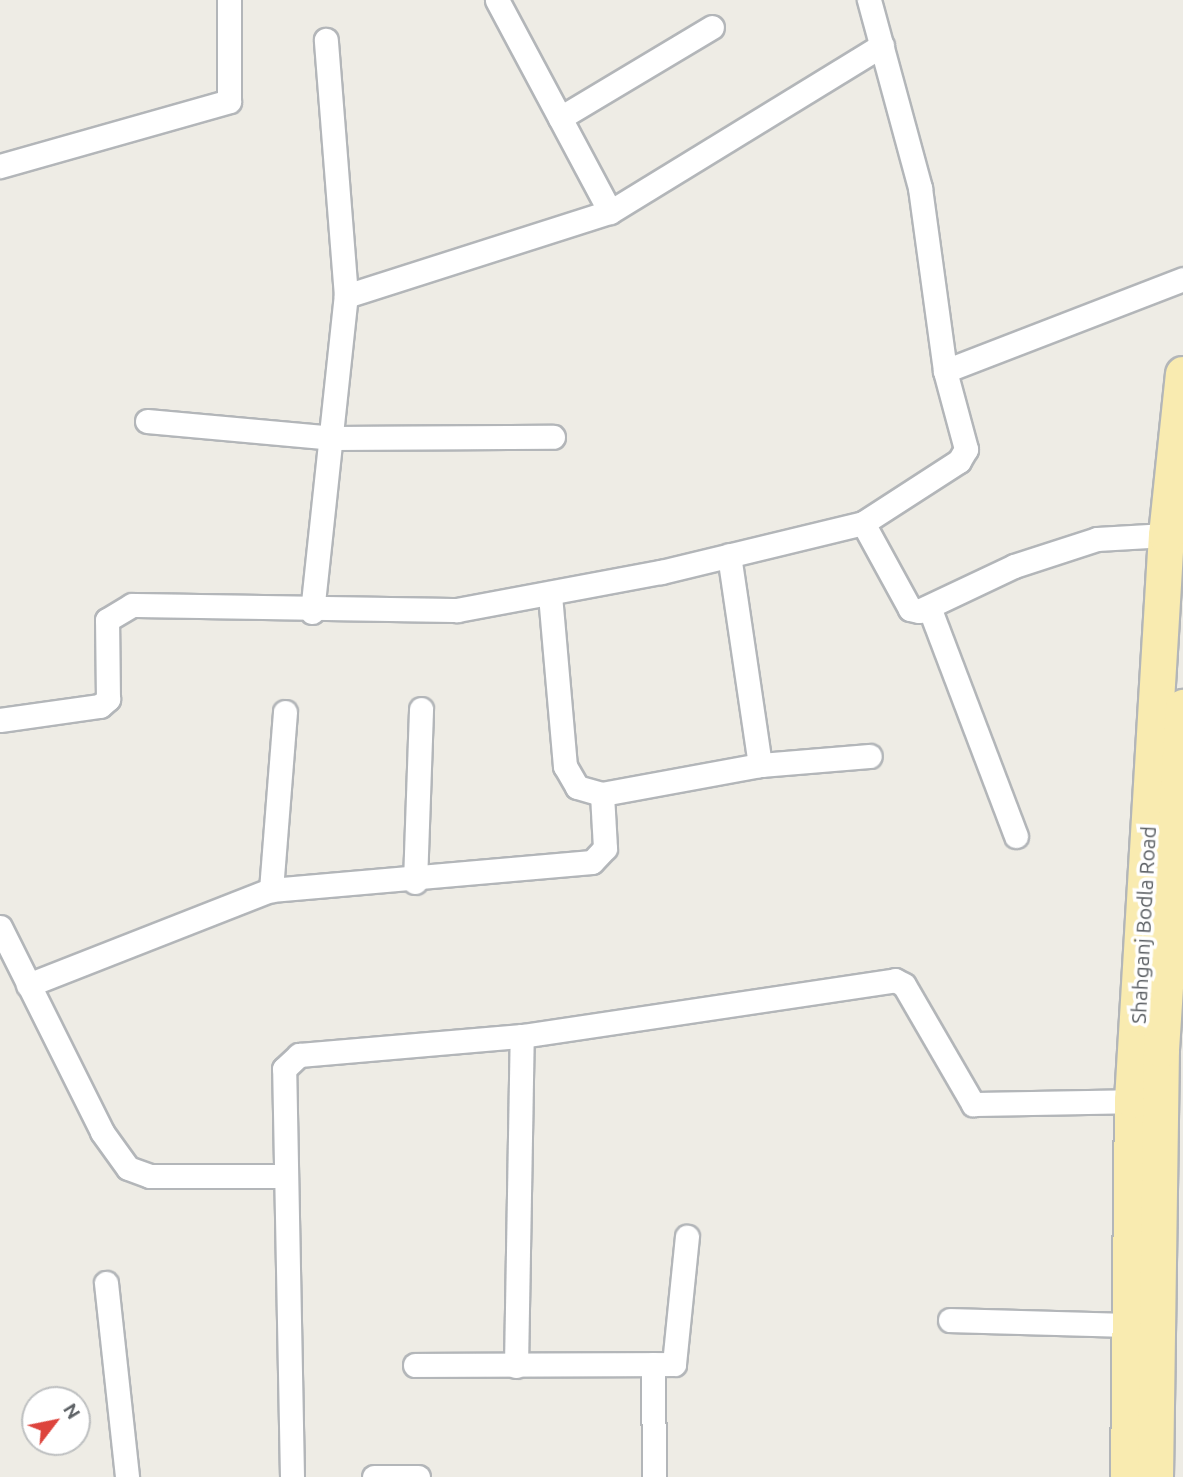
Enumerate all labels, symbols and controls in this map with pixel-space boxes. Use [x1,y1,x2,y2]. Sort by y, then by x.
street label: Shahganj Bodla Road [1125,825,1161,1025]
north arrow [21,1386,91,1456]
text: N [59,1399,85,1423]

